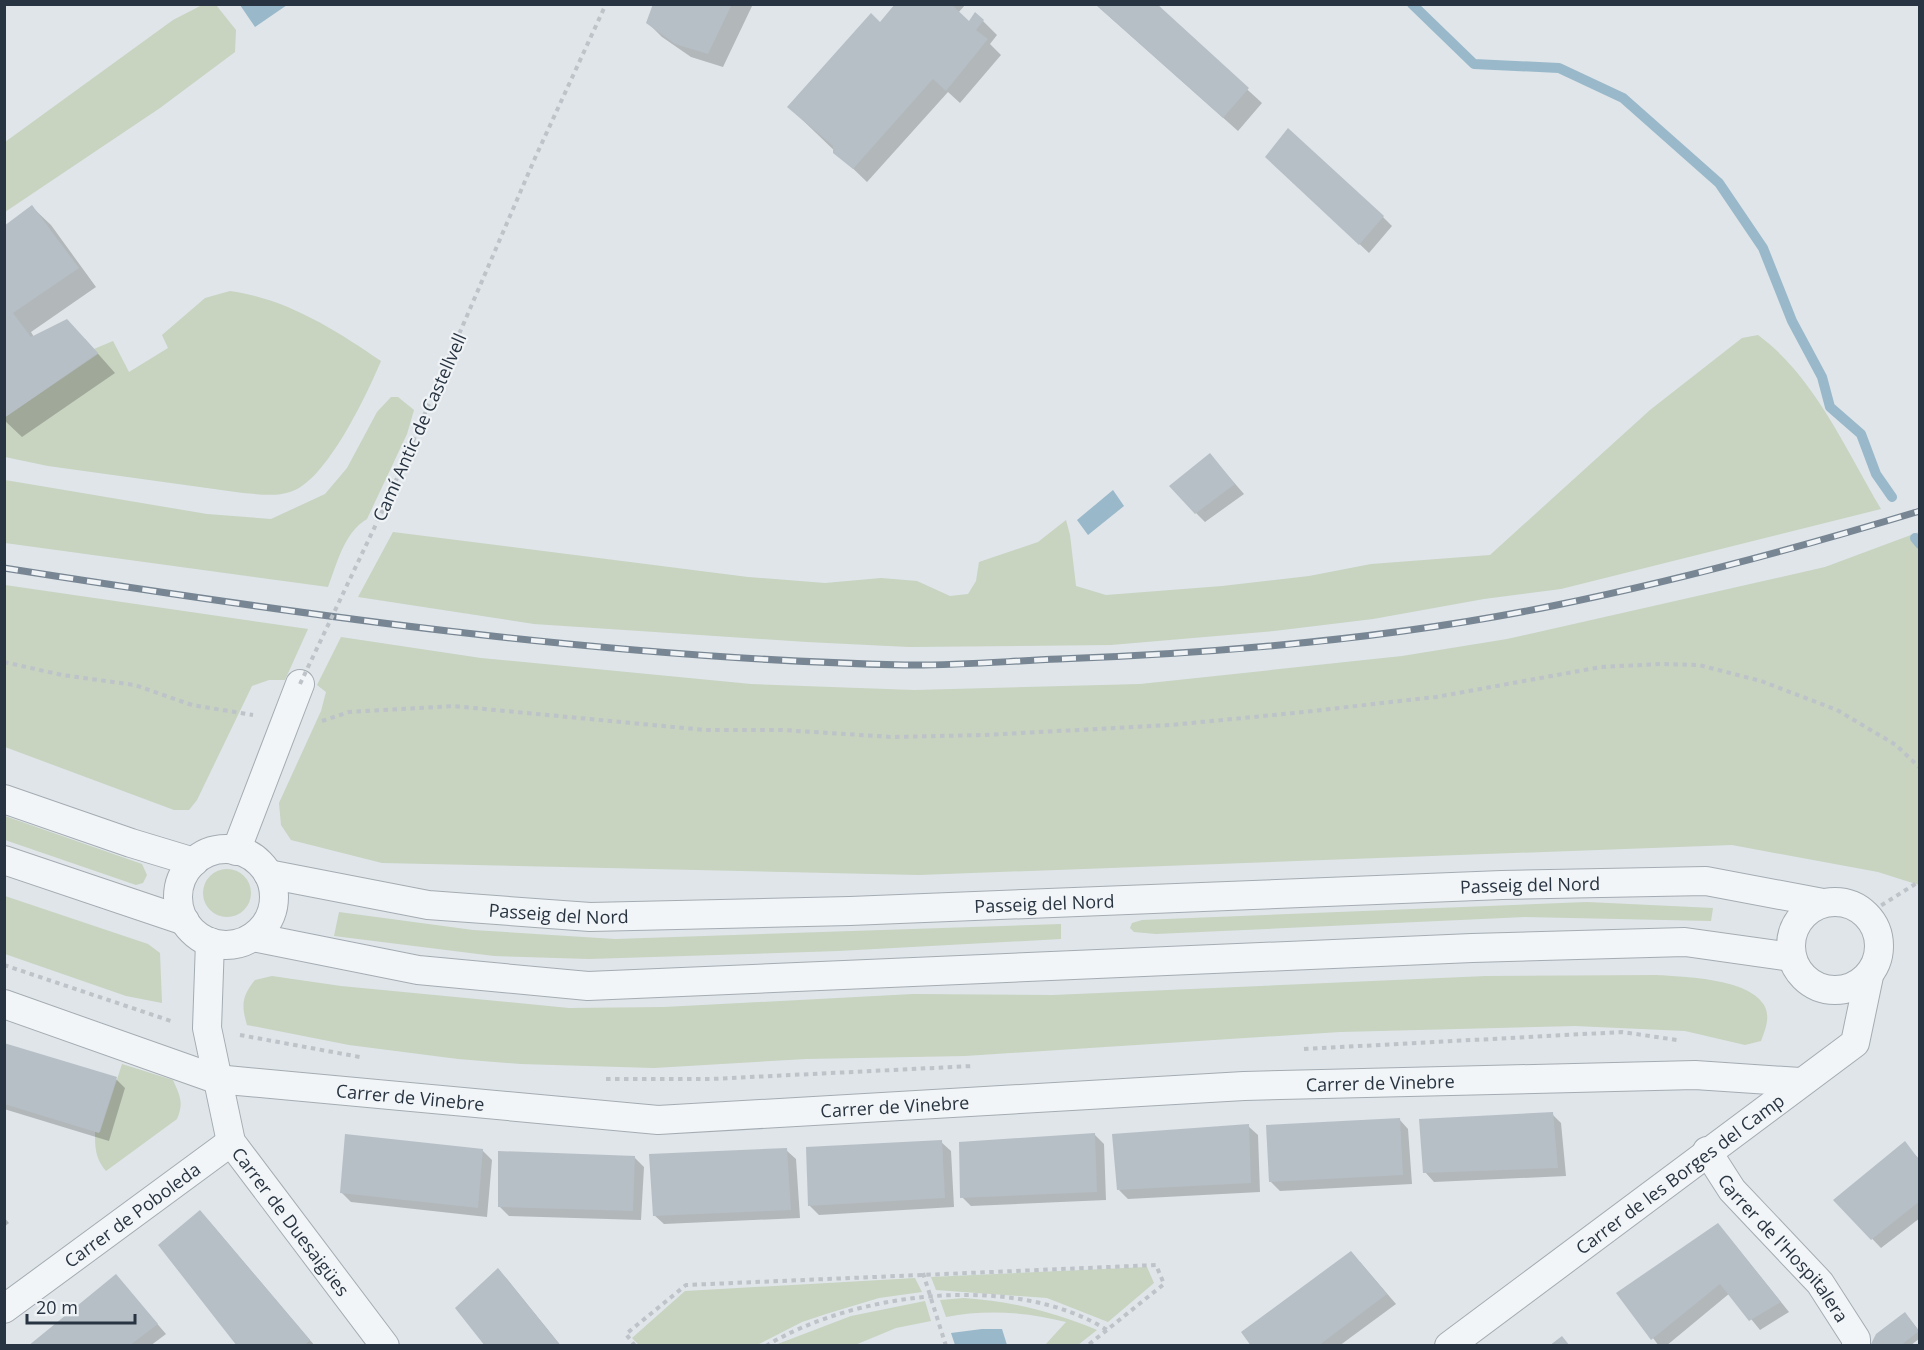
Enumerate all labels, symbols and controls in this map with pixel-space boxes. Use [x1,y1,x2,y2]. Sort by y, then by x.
street label: Camí Antic de Castellvell [367,329,471,525]
street label: Passeig del Nord [1459,871,1600,899]
street label: Passeig del Nord [974,888,1115,918]
street label: Passeig del Nord [488,898,629,929]
street label: Carrer de Vinebre [1305,1069,1455,1096]
street label: Carrer de Vinebre [335,1078,486,1116]
street label: Carrer de les Borges del Camp [1571,1088,1789,1259]
street label: Carrer de Vinebre [820,1090,970,1123]
street label: Carrer de Duesaigües [227,1142,355,1301]
street label: Carrer de Poboleda [59,1157,205,1273]
street label: Carrer de l'Hospitalera [1713,1169,1854,1327]
scale bar [27,1287,135,1325]
text: 20 m [36,1295,78,1319]

